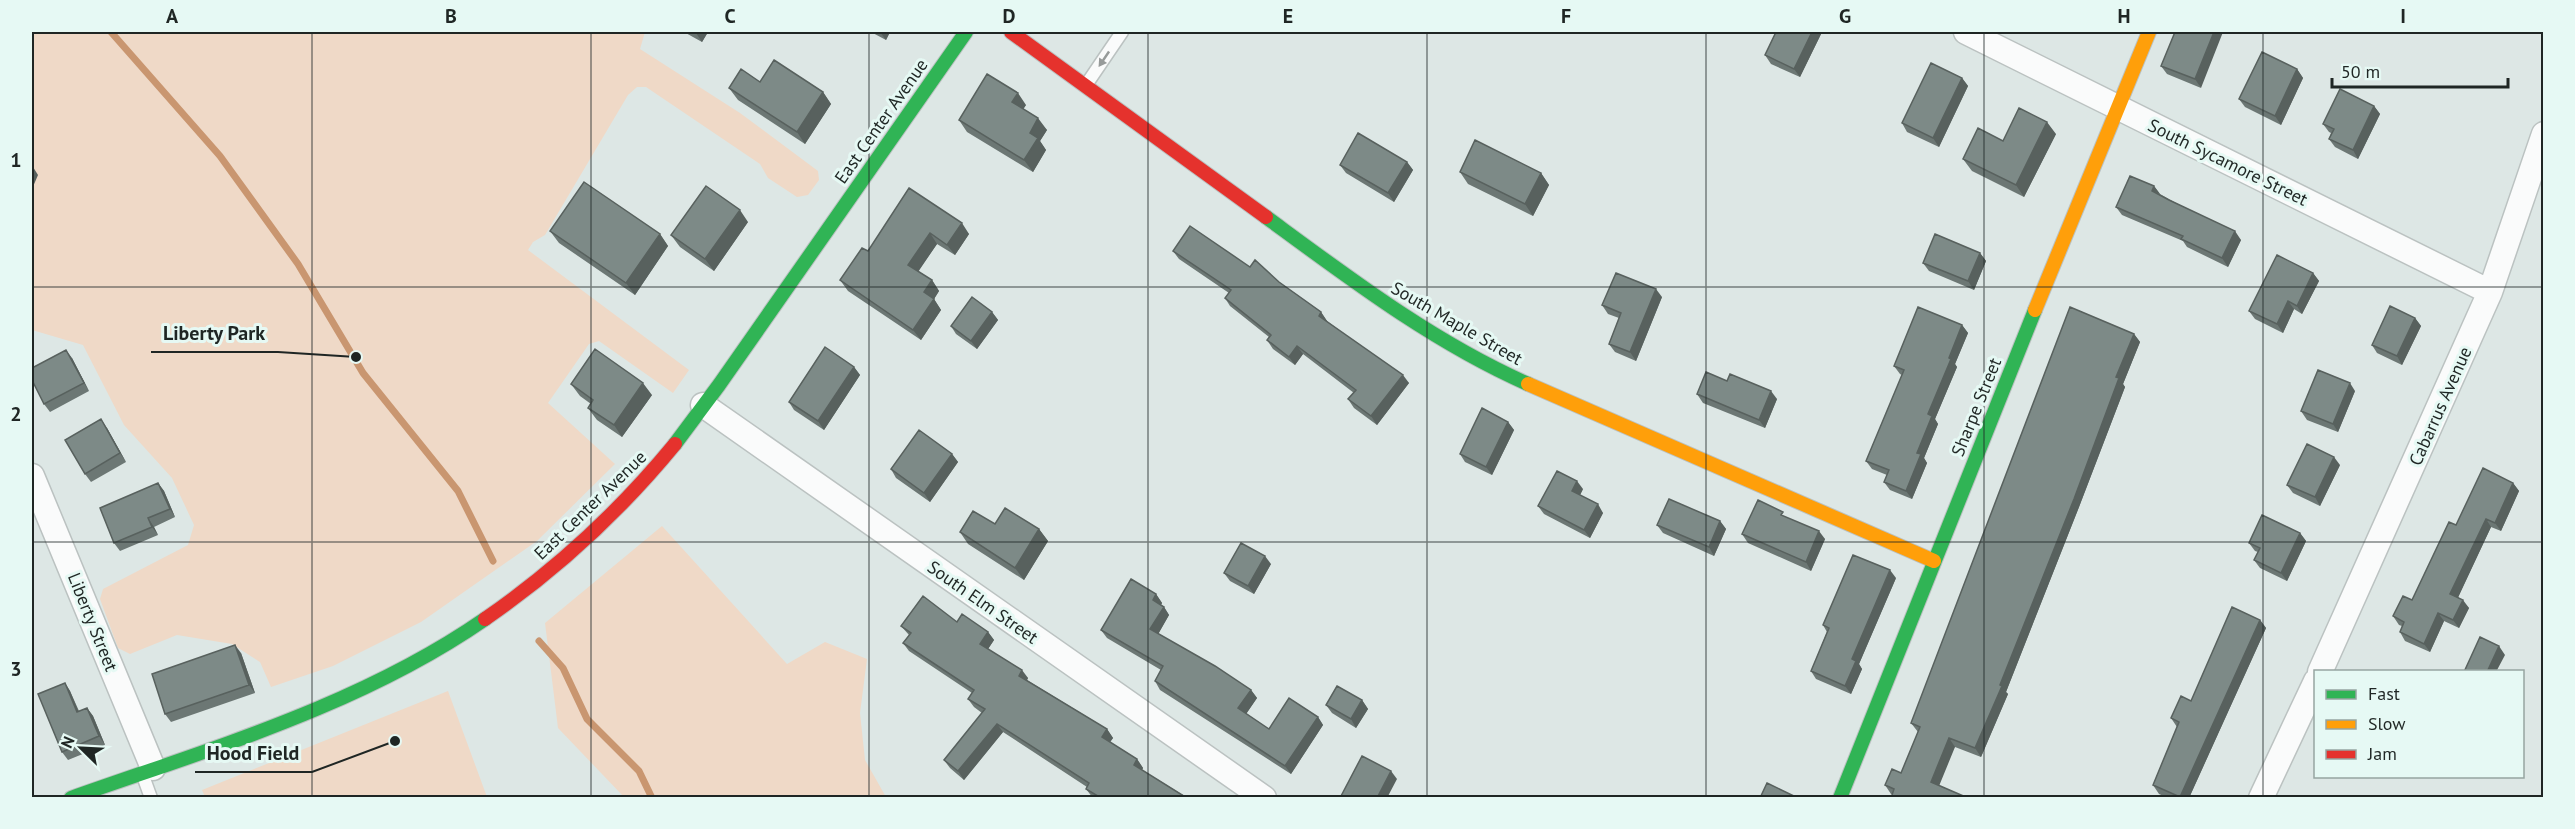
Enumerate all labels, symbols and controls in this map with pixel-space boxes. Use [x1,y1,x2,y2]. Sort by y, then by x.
text: A [166,3,179,29]
text: B [445,3,457,29]
text: C [724,3,736,29]
text: D [1003,3,1016,29]
text: E [1283,3,1293,29]
text: F [1561,3,1571,29]
text: G [1839,3,1851,29]
text: H [2117,3,2131,29]
text: I [2400,3,2406,29]
one-way arrow [1098,50,1110,66]
scale bar [2332,51,2508,89]
street label: East Center Avenue [829,54,933,188]
text: 50 m [2341,60,2380,83]
street label: South Sycamore Street [2144,113,2312,211]
text: 1 [10,147,22,173]
street label: South Maple Street [1387,276,1527,370]
callout: Liberty Park [151,314,278,352]
text: Liberty Park [163,320,265,346]
street label: Cabarrus Avenue [2404,343,2476,469]
street label: Sharpe Street [1946,354,2006,460]
text: 2 [10,401,22,427]
street label: East Center Avenue [529,446,651,564]
street label: South Elm Street [923,555,1043,649]
street label: Liberty Street [63,569,123,675]
text: 3 [10,656,22,682]
legend [2314,670,2524,778]
text: Fast [2368,682,2400,705]
text: Slow [2368,712,2406,735]
north arrow [51,718,111,778]
text: N [56,733,79,751]
callout: Hood Field [195,734,312,772]
text: Hood Field [207,740,299,766]
text: Jam [2367,742,2397,765]

